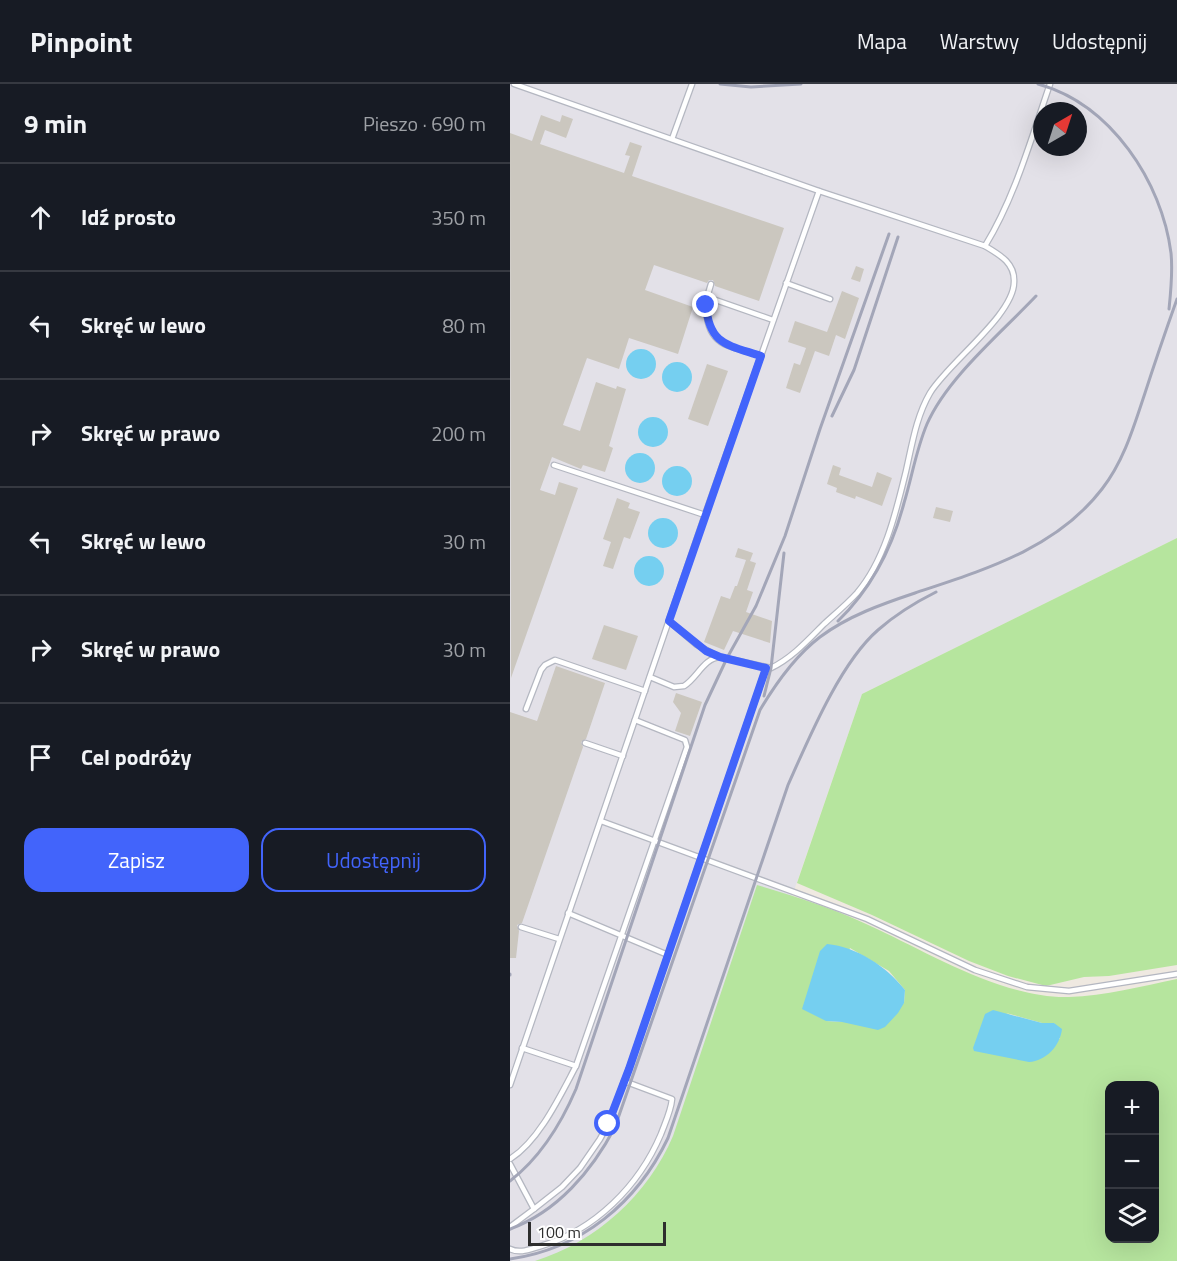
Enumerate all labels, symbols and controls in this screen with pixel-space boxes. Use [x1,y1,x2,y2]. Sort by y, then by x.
text: Pinpoint [30,20,132,63]
text: Mapa [857,25,907,57]
text: Warstwy [940,25,1019,57]
text: Udostępnij [1052,25,1147,57]
north arrow [1033,102,1087,156]
text: 9 min [24,104,87,143]
text: Pieszo · 690 m [363,108,486,139]
text: Idź prosto [81,200,176,234]
icon: ahead [24,201,57,234]
text: 350 m [431,202,486,233]
route end [692,291,718,317]
text: Skręć w lewo [81,308,206,342]
icon: left [24,309,57,342]
text: 80 m [442,310,486,341]
text: Skręć w prawo [81,416,220,450]
icon: right [24,417,57,450]
text: 200 m [431,418,486,449]
text: Skręć w lewo [81,524,206,558]
icon: left [24,525,57,558]
text: 30 m [442,526,486,557]
text: Skręć w prawo [81,632,220,666]
icon: right [24,633,57,666]
text: 30 m [442,634,486,665]
text: Cel podróży [81,740,191,774]
icon: arrive [24,741,57,774]
button: Zapisz [24,828,249,892]
button: Udostępnij [261,828,486,892]
map controls [1105,1081,1159,1243]
button: + [1105,1081,1159,1135]
route start [594,1110,620,1136]
button: − [1105,1135,1159,1189]
button: layers [1105,1189,1159,1243]
scale bar [528,1219,666,1246]
text: 100 m [537,1220,581,1244]

